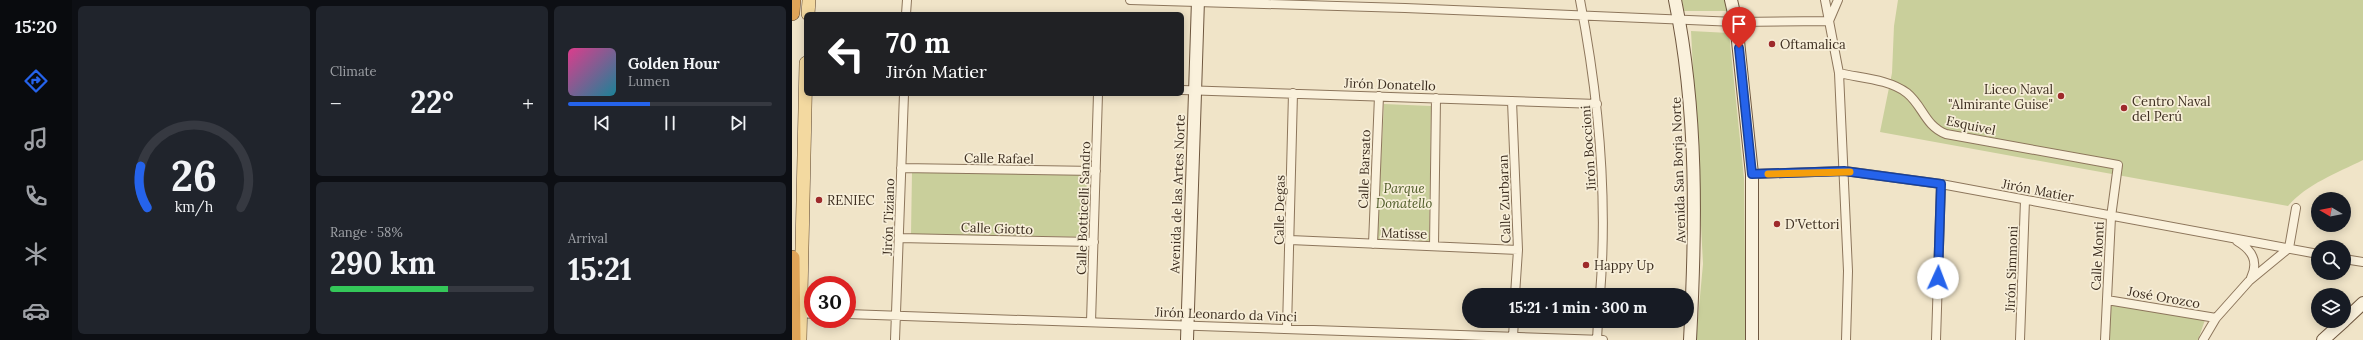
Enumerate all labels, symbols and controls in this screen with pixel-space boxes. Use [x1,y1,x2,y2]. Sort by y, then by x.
pin [1722,7.0,1756,48]
icon: arrive [1728,13,1750,35]
text: 15:20 [15,15,57,38]
text: 70 m [886,25,950,61]
icon: left [820,28,872,80]
place label: Oftamalica [1780,36,1846,53]
marker: Oftamalica [1767,39,1777,49]
text: Golden Hour [628,54,720,73]
text: Jirón Matier [886,60,987,83]
text: Climate [330,63,377,80]
icon: directions [22,67,50,95]
text: Lumen [628,73,670,90]
street label: Jirón Donatello [1343,74,1436,95]
place label: Liceo Naval "Almirante Guise" [1948,81,2053,113]
text: 22° [410,83,454,121]
text: − [330,89,342,117]
text: + [522,89,534,117]
marker: Liceo Naval "Almirante Guise" [2056,91,2066,101]
place label: Centro Naval del Perú [2132,93,2211,125]
street label: Avenida San Borja Norte [1667,97,1690,244]
marker: Centro Naval del Perú [2119,103,2129,113]
street label: Jirón Boccioni [1577,105,1600,192]
icon: previous [591,112,613,134]
icon: pause [659,112,681,134]
icon: next [727,112,749,134]
street label: Esquivel [1945,112,1998,139]
street label: Avenida de las Artes Norte [1166,114,1189,275]
icon: music [22,125,50,153]
street label: Calle Barsato [1355,129,1374,209]
street label: Calle Botticelli Sandro [1073,140,1094,275]
text: 26 [171,149,217,202]
street label: Calle Rafael [964,149,1035,168]
street label: Calle Zurbaran [1494,154,1515,244]
street label: Calle Degas [1270,175,1289,245]
street label: Jirón Matier [2000,175,2076,206]
street label: Jirón Tiziano [879,178,898,257]
park label: Parque Donatello [1376,180,1432,212]
icon: phone [22,182,50,210]
place label: RENIEC [827,192,875,209]
north arrow [2311,192,2351,232]
map controls [2311,192,2351,328]
marker: RENIEC [814,195,824,205]
text: km/h [175,198,214,217]
place label: D'Vettori [1785,216,1840,233]
street label: Calle Giotto [961,219,1034,238]
marker: D'Vettori [1772,219,1782,229]
street label: Calle Monti [2087,221,2108,291]
text: Range · 58% [330,224,403,241]
street label: Matisse [1381,224,1427,243]
street label: Jirón Simmoni [2001,225,2022,313]
text: Arrival [568,230,608,247]
icon: climate [22,240,50,268]
button: search [2311,240,2351,280]
text: 290 km [330,244,436,282]
text: 15:21 [568,250,632,288]
place label: Happy Up [1594,257,1654,274]
position arrow [1917,257,1959,299]
marker: Happy Up [1581,260,1591,270]
speed limit sign: 30 [804,276,856,328]
street label: José Orozco [2125,283,2202,312]
button: layers [2311,288,2351,328]
icon: car [22,297,50,325]
text: 15:21 · 1 min · 300 m [1509,298,1647,317]
street label: Jirón Leonardo da Vinci [1154,303,1298,325]

